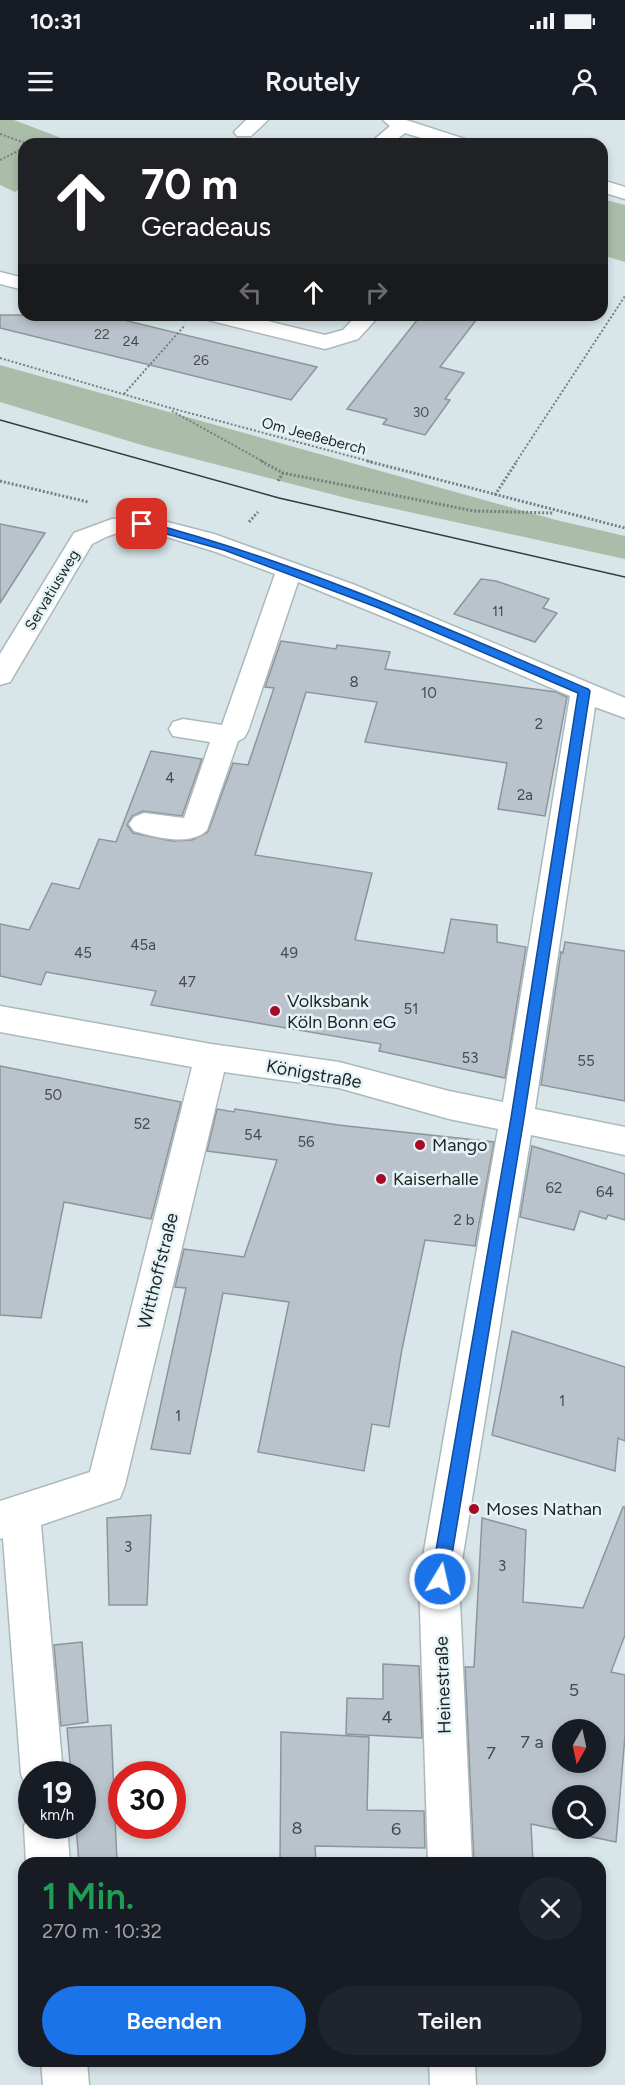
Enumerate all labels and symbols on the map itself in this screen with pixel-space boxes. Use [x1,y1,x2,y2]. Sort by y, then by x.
house number: 22 [94,326,110,343]
house number: 24 [123,333,140,350]
house number: 26 [193,352,209,369]
house number: 30 [413,404,429,421]
street label: Om Jeeßeberch [260,413,368,459]
pin [116,498,167,549]
street label: Servatiusweg [21,546,83,634]
house number: 11 [492,603,504,620]
house number: 8 [349,673,359,691]
house number: 10 [421,684,437,702]
house number: 2 [535,715,543,733]
house number: 4 [165,769,175,787]
house number: 2a [517,786,533,804]
house number: 45a [130,936,156,954]
house number: 45 [74,944,92,962]
house number: 49 [280,944,298,962]
house number: 47 [178,973,196,991]
place label: Volksbank Köln Bonn eG [287,990,397,1033]
house number: 51 [404,1000,418,1018]
marker: Volksbank Köln Bonn eG [268,1004,282,1018]
house number: 53 [462,1049,478,1067]
house number: 55 [577,1052,595,1070]
street label: Königstraße [265,1055,364,1093]
house number: 50 [44,1086,62,1104]
house number: 52 [133,1115,151,1133]
house number: 54 [244,1126,262,1144]
house number: 56 [297,1133,315,1151]
place label: Mango [432,1134,487,1156]
marker: Mango [413,1138,427,1152]
place label: Kaiserhalle [393,1168,479,1190]
marker: Kaiserhalle [374,1172,388,1186]
house number: 62 [546,1179,562,1197]
house number: 64 [596,1183,614,1201]
street label: Witthoffstraße [133,1210,183,1332]
house number: 2 b [454,1211,475,1229]
house number: 1 [559,1392,565,1410]
house number: 1 [175,1407,181,1425]
place label: Moses Nathan [486,1498,602,1520]
marker: Moses Nathan [467,1502,481,1516]
house number: 3 [124,1538,132,1556]
position arrow [408,1547,472,1611]
house number: 3 [498,1557,506,1575]
street label: Heinestraße [430,1636,456,1734]
house number: 5 [569,1679,579,1701]
house number: 4 [381,1706,393,1728]
north arrow [552,1719,606,1773]
house number: 7 a [520,1731,544,1753]
house number: 7 [486,1742,496,1764]
speed limit sign: 30 [108,1761,186,1839]
house number: 8 [291,1817,303,1839]
house number: 6 [391,1818,401,1840]

